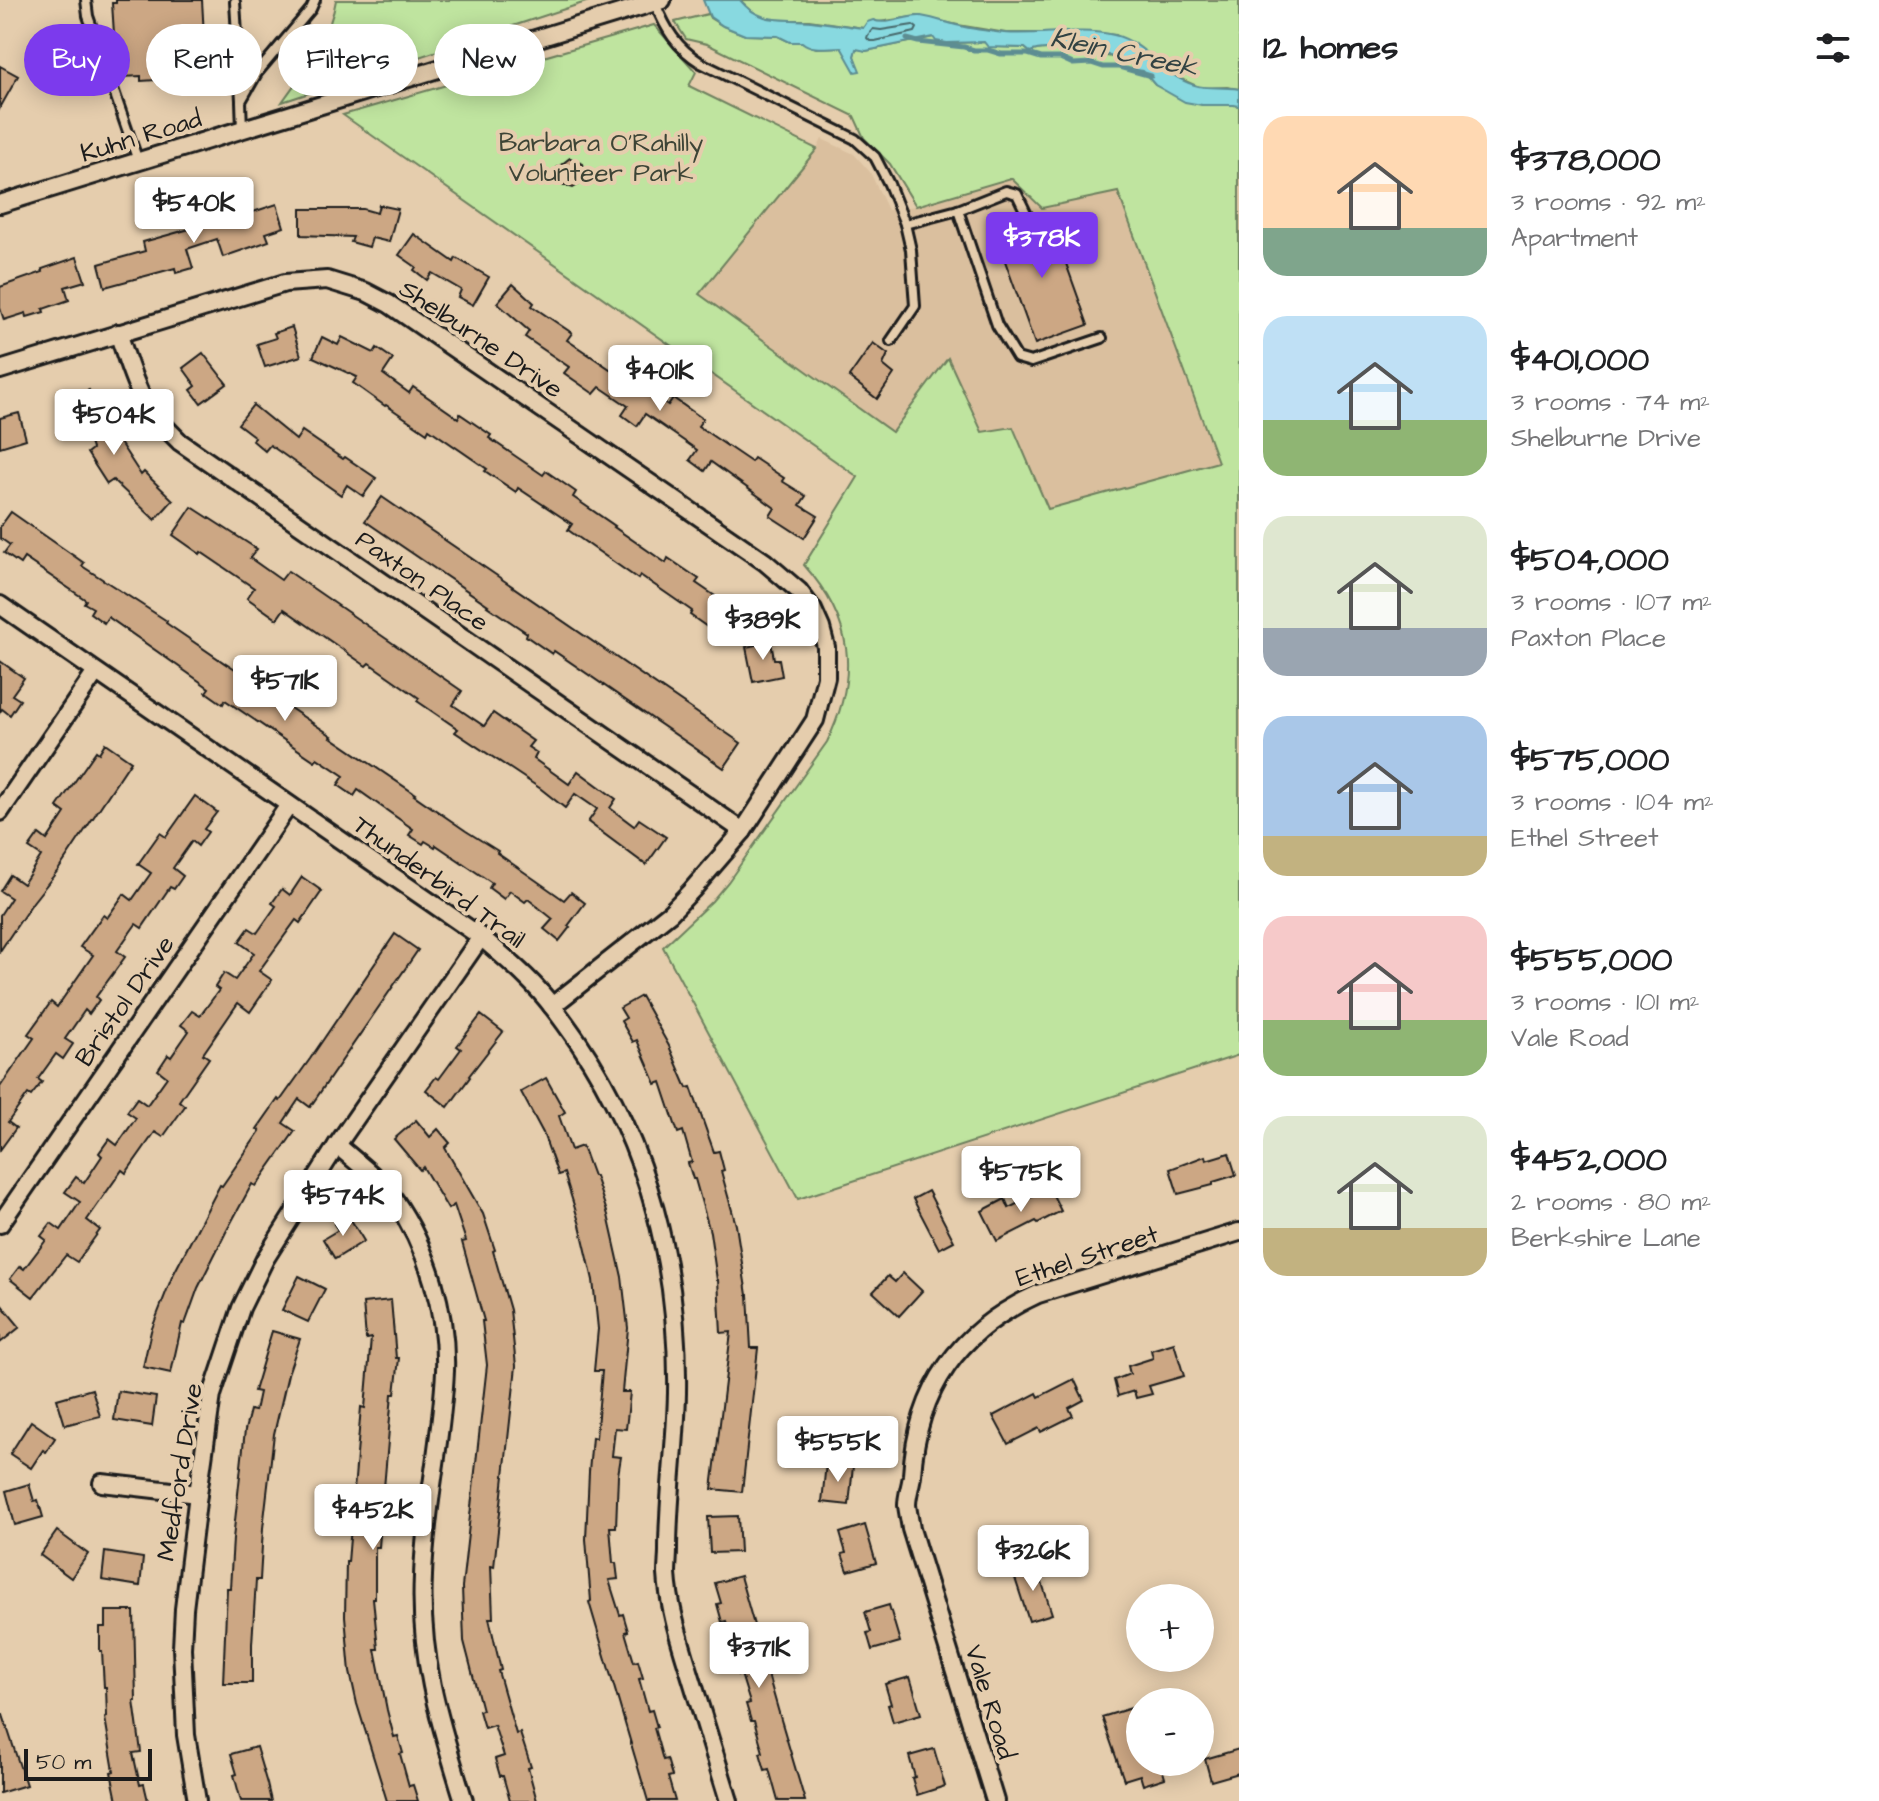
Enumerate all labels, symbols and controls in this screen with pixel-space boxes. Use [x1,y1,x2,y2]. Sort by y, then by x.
water label: Klein Creek [1047,18,1202,88]
chip: Buy [24,24,130,96]
chip: Rent [146,24,262,96]
chip: Filters [278,24,418,96]
chip: New [434,24,545,96]
text: 12 homes [1263,24,1398,72]
icon: filters [1811,26,1855,70]
street label: Kuhn Road [76,101,206,171]
park label: Barbara O'Rahilly Volunteer Park [499,125,703,191]
text: $378,000 [1511,136,1661,184]
icon: home [1327,148,1423,244]
pin: $540K [138,177,250,245]
text: 3 rooms · 92 m² [1511,184,1706,220]
text: $540K [153,185,235,221]
pin: $378K [986,212,1098,280]
text: $378K [1004,220,1080,256]
text: Apartment [1511,220,1638,256]
street label: Shelburne Drive [392,271,570,407]
text: $401,000 [1511,336,1649,384]
pin: $401K [604,345,716,413]
icon: home [1327,348,1423,444]
text: $401K [626,353,694,389]
text: 3 rooms · 74 m² [1511,384,1710,420]
pin: $504K [58,389,170,457]
text: $504K [73,397,155,433]
text: Shelburne Drive [1511,420,1701,456]
street label: Paxton Place [348,522,496,640]
text: $504,000 [1511,536,1669,584]
icon: home [1327,548,1423,644]
text: 3 rooms · 107 m² [1511,584,1712,620]
pin: $389K [707,594,819,662]
text: $389K [725,602,801,638]
text: Paxton Place [1511,620,1666,656]
pin: $571K [229,655,341,723]
text: $571K [251,663,319,699]
text: $575,000 [1511,736,1669,784]
icon: home [1327,748,1423,844]
text: 3 rooms · 104 m² [1511,784,1714,820]
street label: Thunderbird Trail [345,807,533,957]
text: Ethel Street [1511,820,1659,856]
street label: Bristol Drive [67,928,183,1074]
text: $555,000 [1511,936,1673,984]
icon: home [1327,948,1423,1044]
text: 3 rooms · 101 m² [1511,984,1699,1020]
text: Vale Road [1511,1020,1629,1056]
text: $452,000 [1511,1136,1667,1184]
pin: $575K [965,1146,1077,1214]
icon: home [1327,1148,1423,1244]
text: $575K [979,1154,1063,1190]
pin: $574K [287,1170,399,1238]
text: $574K [302,1178,384,1214]
text: 2 rooms · 80 m² [1511,1184,1711,1220]
street label: Ethel Street [1011,1216,1163,1296]
text: Berkshire Lane [1511,1220,1701,1256]
street label: Medford Drive [148,1380,212,1564]
pin: $555K [782,1416,894,1484]
text: $555K [795,1424,881,1460]
pin: $452K [317,1484,429,1552]
text: $452K [332,1492,414,1528]
pin: $326K [977,1525,1089,1593]
text: $326K [996,1533,1070,1569]
map controls [1126,1584,1214,1776]
button: + [1126,1584,1214,1672]
pin: $371K [703,1622,815,1690]
text: $371K [728,1630,790,1666]
street label: Vale Road [956,1640,1024,1764]
button: − [1126,1688,1214,1776]
scale bar [24,1745,152,1781]
text: 50 m [36,1747,91,1778]

